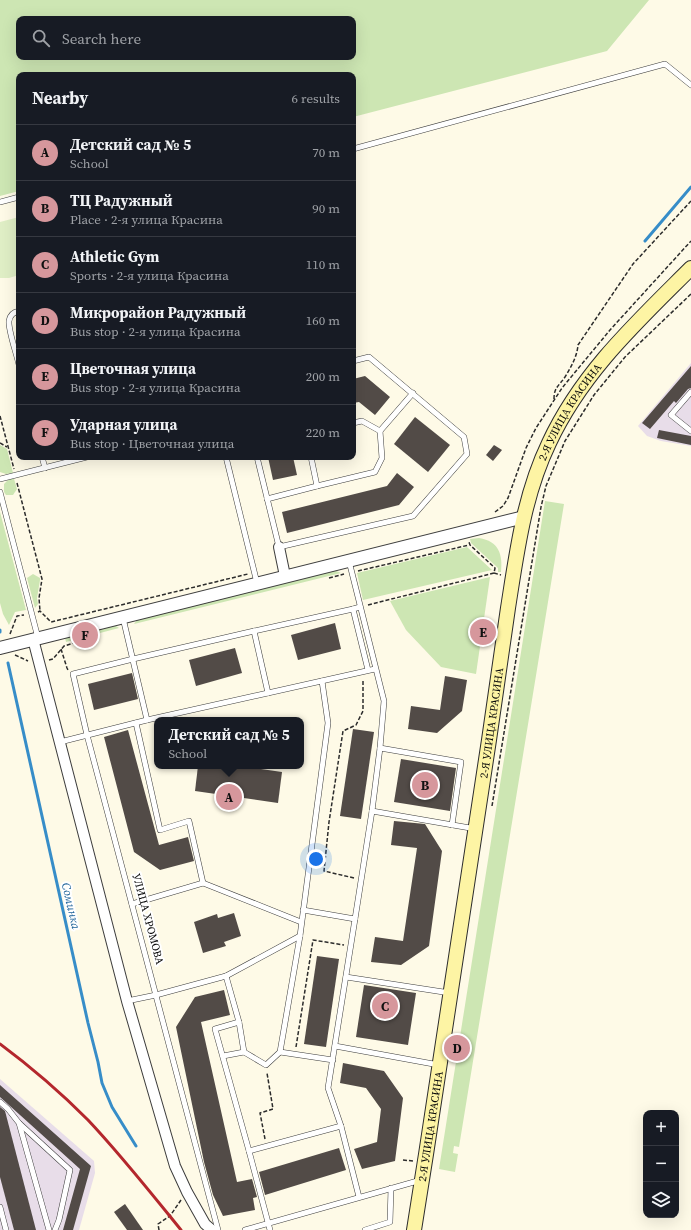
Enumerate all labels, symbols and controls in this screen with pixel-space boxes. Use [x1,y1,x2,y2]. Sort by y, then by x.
search box [16,16,356,60]
icon: search [30,27,52,49]
text: Search here [62,28,141,49]
text: Nearby [32,86,88,110]
text: 6 results [292,90,340,107]
text: Детский сад № 5 [70,134,191,155]
text: A [41,144,49,161]
text: 70 m [312,144,340,161]
text: School [70,155,109,172]
text: ТЦ Радужный [70,190,173,211]
text: B [41,200,49,217]
text: 90 m [312,200,340,217]
text: Place · 2-я улица Красина [70,211,223,228]
text: Athletic Gym [70,246,159,267]
text: C [41,256,49,273]
text: 110 m [306,256,340,273]
text: Sports · 2-я улица Красина [70,267,229,284]
text: Микрорайон Радужный [70,302,246,323]
text: D [40,312,50,329]
text: 160 m [306,312,340,329]
text: Bus stop · 2-я улица Красина [70,323,241,340]
text: Цветочная улица [70,358,196,379]
street label: 2-Я УЛИЦА КРАСИНА [535,360,605,463]
text: E [41,368,49,385]
text: 200 m [306,368,340,385]
text: Bus stop · 2-я улица Красина [70,379,241,396]
text: Ударная улица [70,414,177,435]
text: F [41,424,49,441]
text: 220 m [306,424,340,441]
text: Bus stop · Цветочная улица [70,435,234,452]
pin: E [470,617,496,647]
pin: F [72,620,98,650]
street label: 2-Я УЛИЦА КРАСИНА [476,666,507,779]
popup [154,717,304,769]
text: Детский сад № 5 [168,724,290,745]
text: School [168,745,207,762]
pin: B [412,770,438,800]
pin: A [216,782,242,812]
your location [306,849,326,869]
street label: УЛИЦА ХРОМОВА [129,872,168,967]
water label: Соминка [58,881,84,932]
pin: C [372,991,398,1021]
pin: D [444,1033,470,1063]
street label: 2-Я УЛИЦА КРАСИНА [414,1069,447,1182]
map controls [643,1110,679,1218]
button: + [643,1110,679,1146]
button: − [643,1146,679,1182]
button: layers [643,1182,679,1218]

